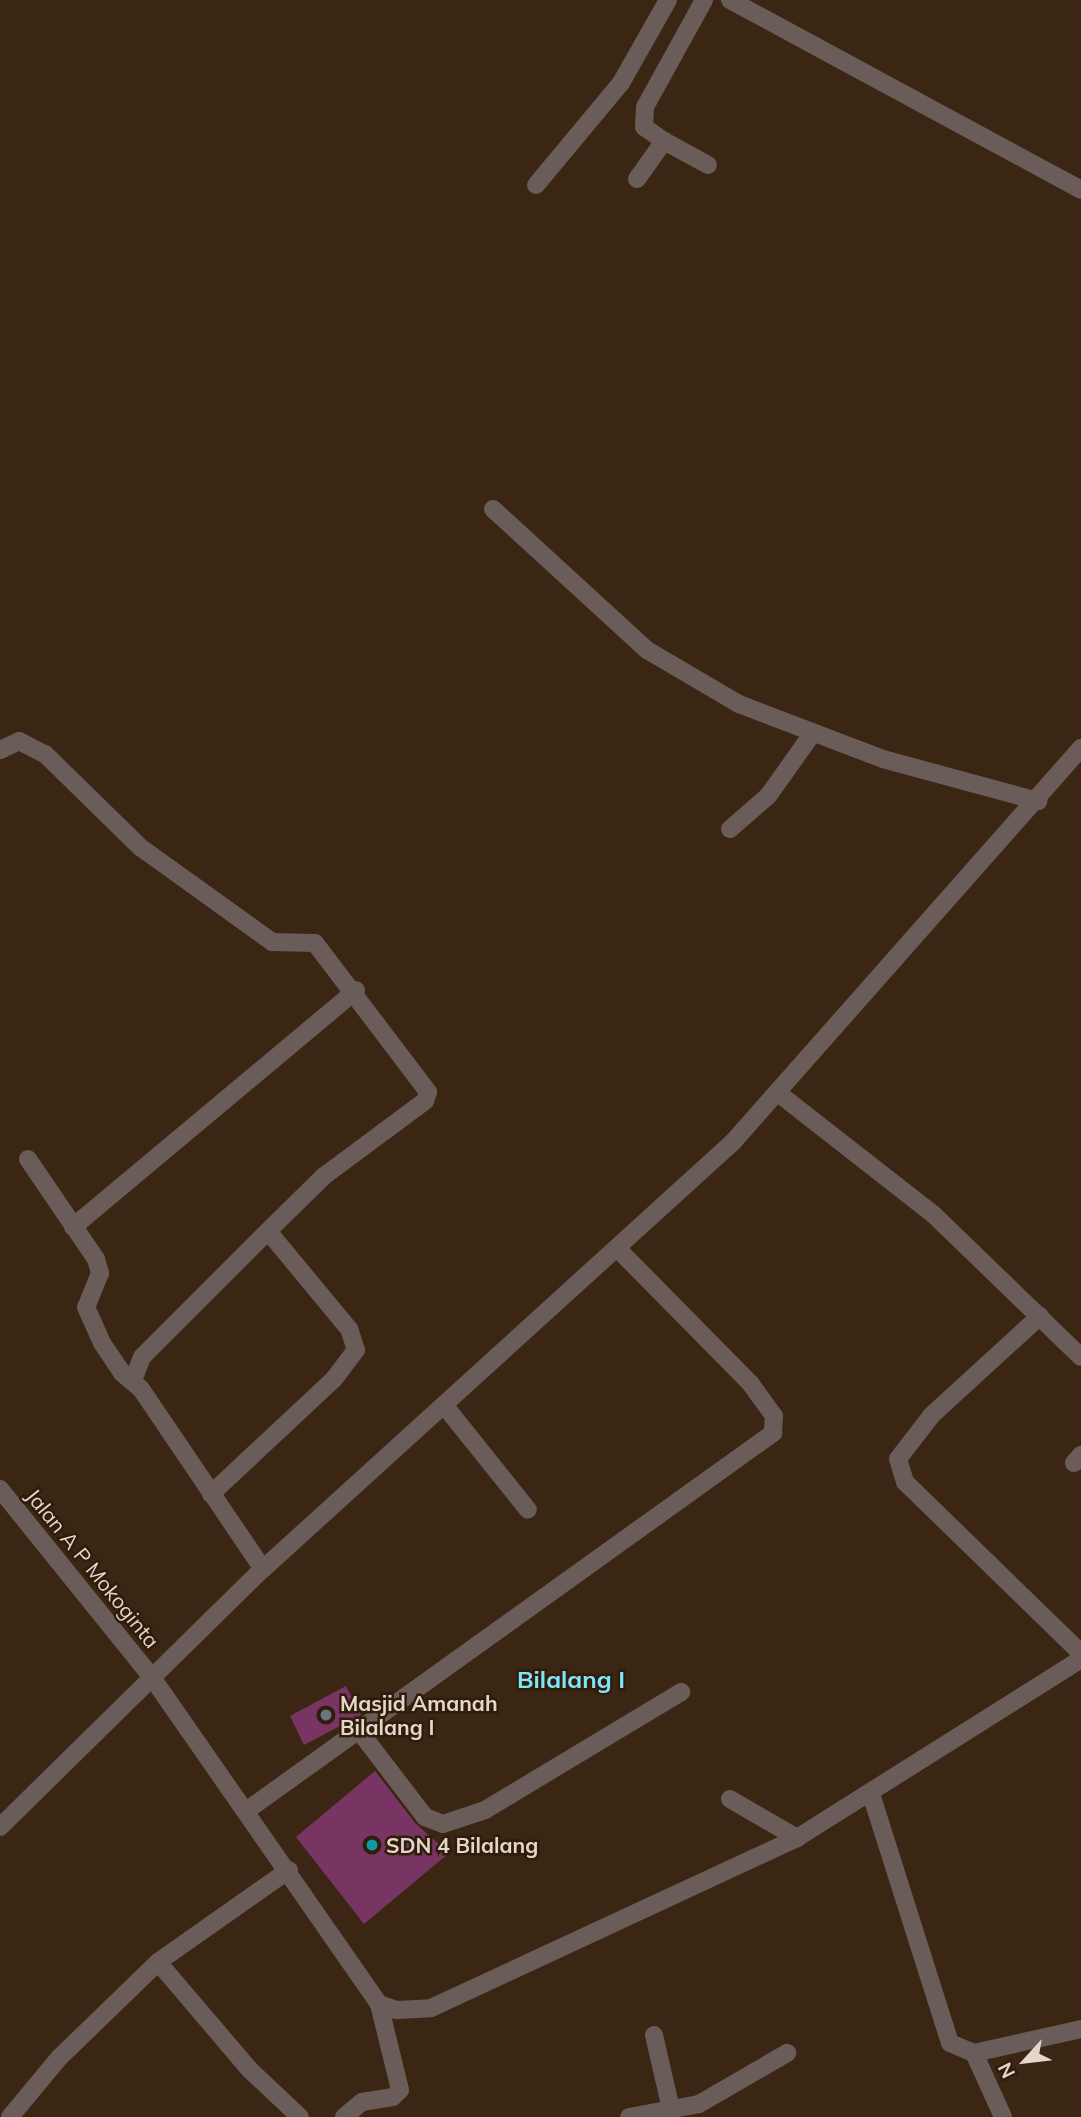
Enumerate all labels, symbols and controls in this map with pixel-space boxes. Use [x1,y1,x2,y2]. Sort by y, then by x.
street label: Jalan A P Mokoginta [21,1483,165,1653]
district label: Bilalang I [517,1666,625,1694]
place label: Masjid Amanah Bilalang I [340,1690,498,1740]
marker: Masjid Amanah Bilalang I [318,1707,334,1723]
place label: SDN 4 Bilalang [386,1832,538,1858]
marker: SDN 4 Bilalang [364,1837,380,1853]
north arrow [990,2026,1060,2096]
text: N [992,2059,1020,2082]

